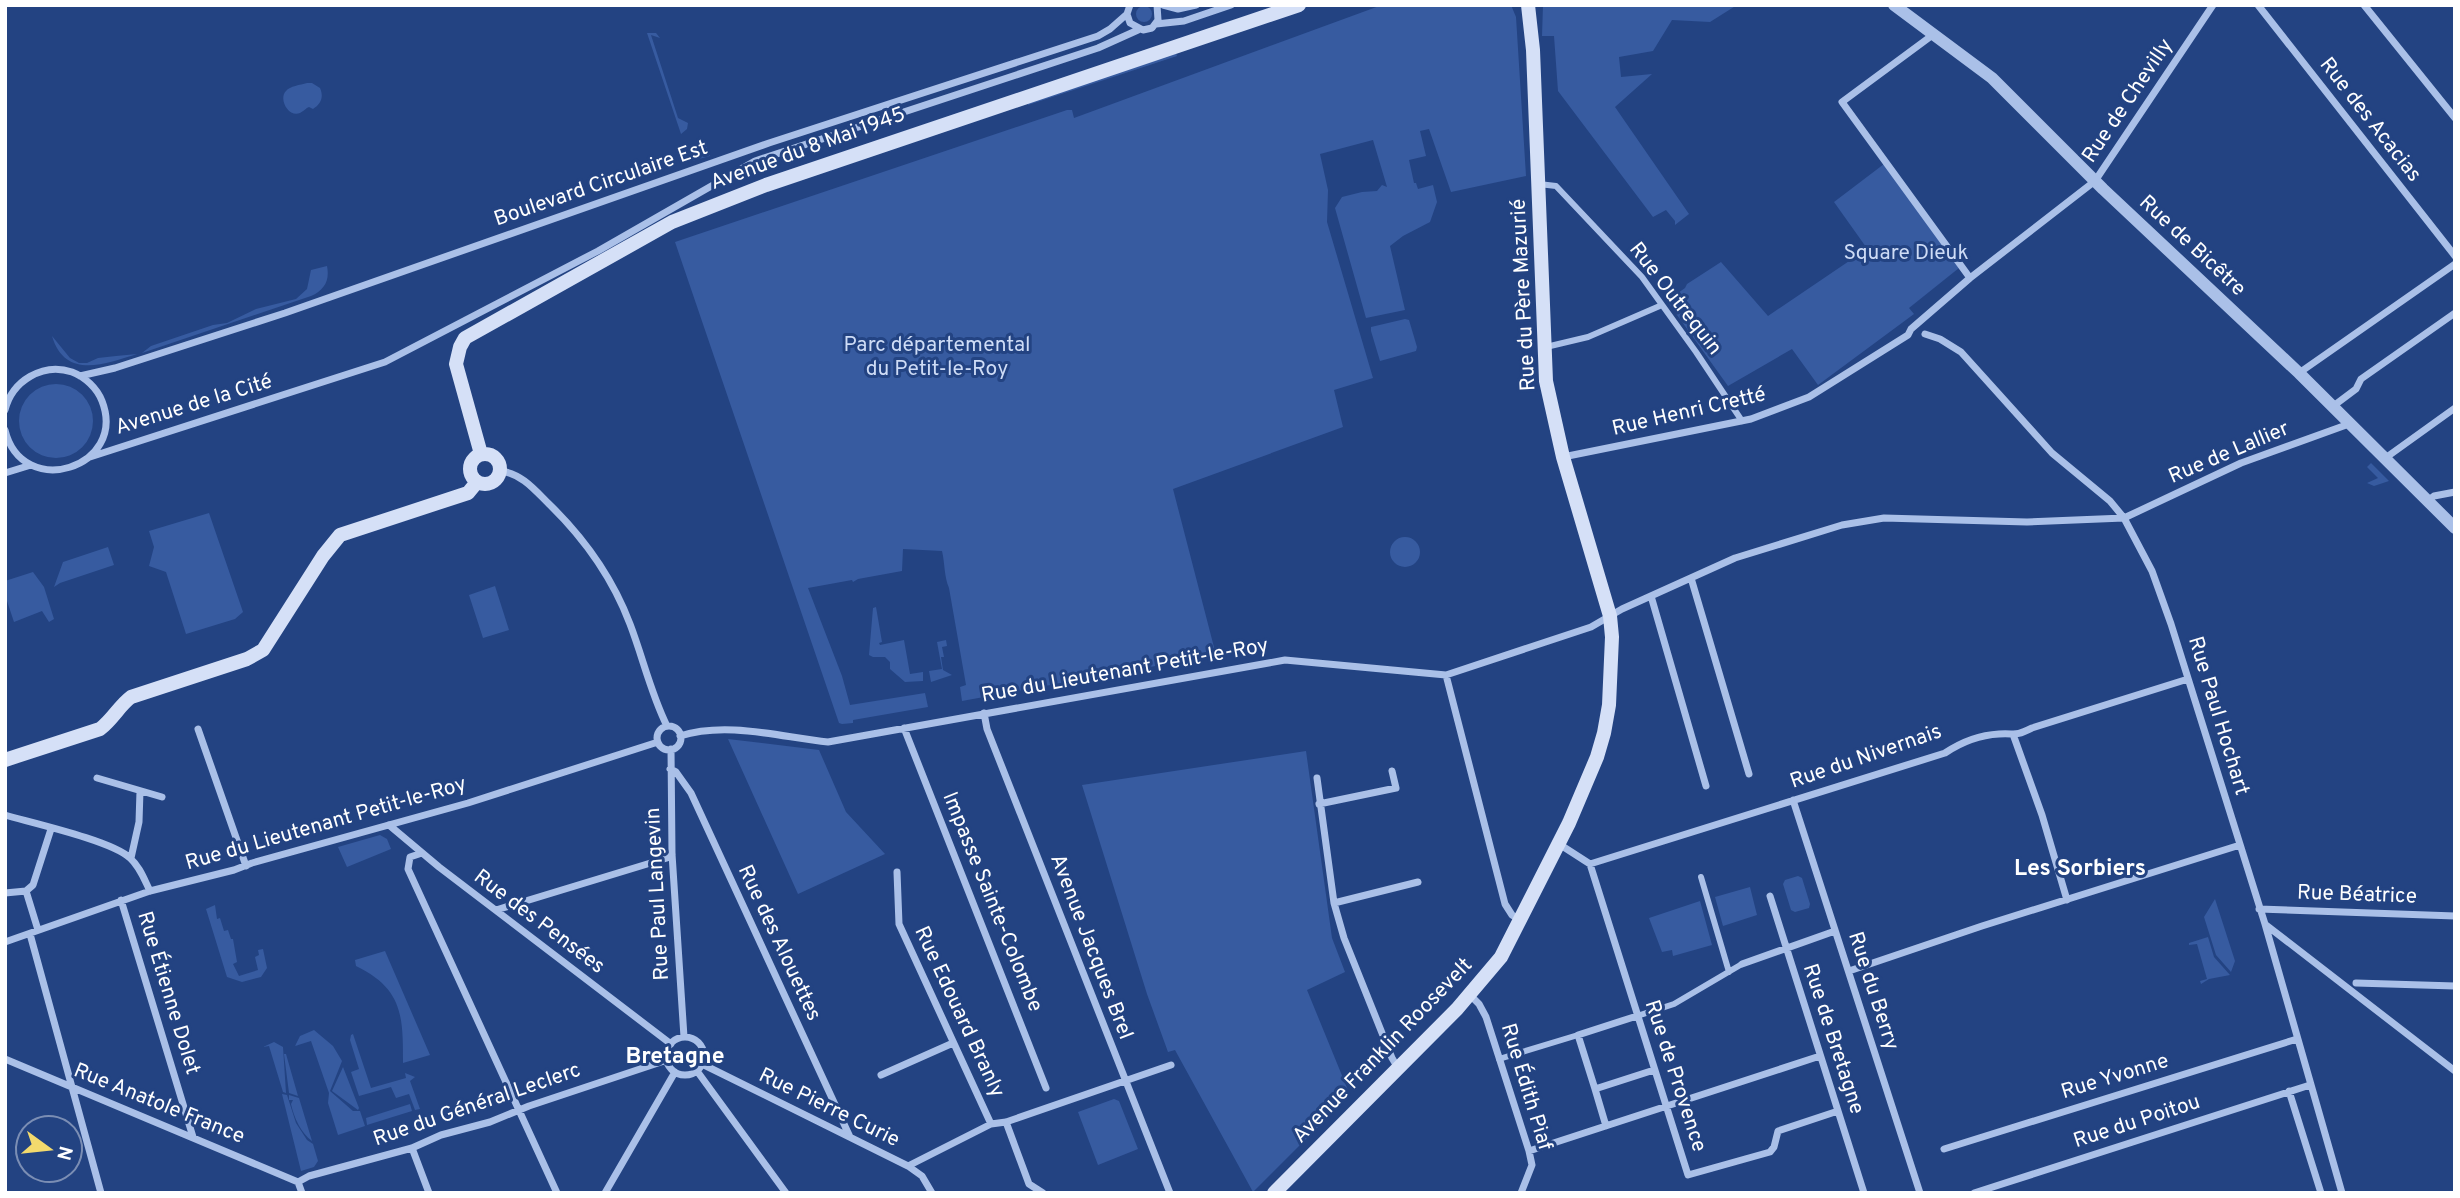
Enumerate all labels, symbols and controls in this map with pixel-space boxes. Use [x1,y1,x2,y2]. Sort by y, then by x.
street label: Rue de Chevilly [2076,34,2180,168]
street label: Rue des Acacias [2313,52,2427,188]
street label: Avenue du 8 Mai 1945 [707,101,909,197]
street label: Boulevard Circulaire Est [491,135,711,233]
street label: Rue de Bicêtre [2133,190,2251,302]
street label: Rue du Père Mazurié [1505,198,1543,392]
street label: Rue Outrequin [1623,237,1727,361]
park label: Square Dieuk [1843,240,1969,267]
park label: Parc départemental du Petit-le-Roy [844,332,1030,383]
street label: Avenue de la Cité [112,368,276,442]
street label: Rue Henri Cretté [1609,381,1769,443]
street label: Rue de Lallier [2165,415,2293,491]
street label: Rue du Lieutenant Petit-le-Roy [979,632,1271,710]
street label: Rue Paul Hochart [2181,633,2255,799]
street label: Rue du Nivernais [1787,718,1945,796]
street label: Rue du Lieutenant Petit-le-Roy [182,771,470,877]
street label: Impasse Sainte-Colombe [936,788,1048,1016]
street label: Rue Paul Langevin [640,807,676,981]
street label: Avenue Jacques Brel [1043,851,1139,1043]
district label: Les Sorbiers [2014,855,2146,884]
street label: Rue des Alouettes [731,861,827,1025]
street label: Rue des Pensées [468,864,610,980]
street label: Rue Béatrice [2297,879,2417,911]
street label: Rue Étienne Dolet [130,908,207,1078]
street label: Rue Edouard Branly [907,922,1011,1102]
street label: Rue du Berry [1841,928,1905,1054]
street label: Avenue Franklin Roosevelt [1287,952,1479,1150]
street label: Rue de Bretagne [1796,960,1870,1118]
street label: Rue de Provence [1638,997,1712,1155]
street label: Rue Édith Piaf [1494,1020,1559,1154]
district label: Bretagne [625,1043,725,1072]
street label: Rue Yvonne [2058,1048,2172,1106]
street label: Rue Anatole France [69,1057,249,1151]
street label: Rue du Général Leclerc [370,1057,584,1153]
street label: Rue Pierre Curie [754,1062,904,1154]
street label: Rue du Poitou [2070,1089,2204,1155]
north arrow [14,1114,84,1184]
text: N [50,1143,77,1163]

